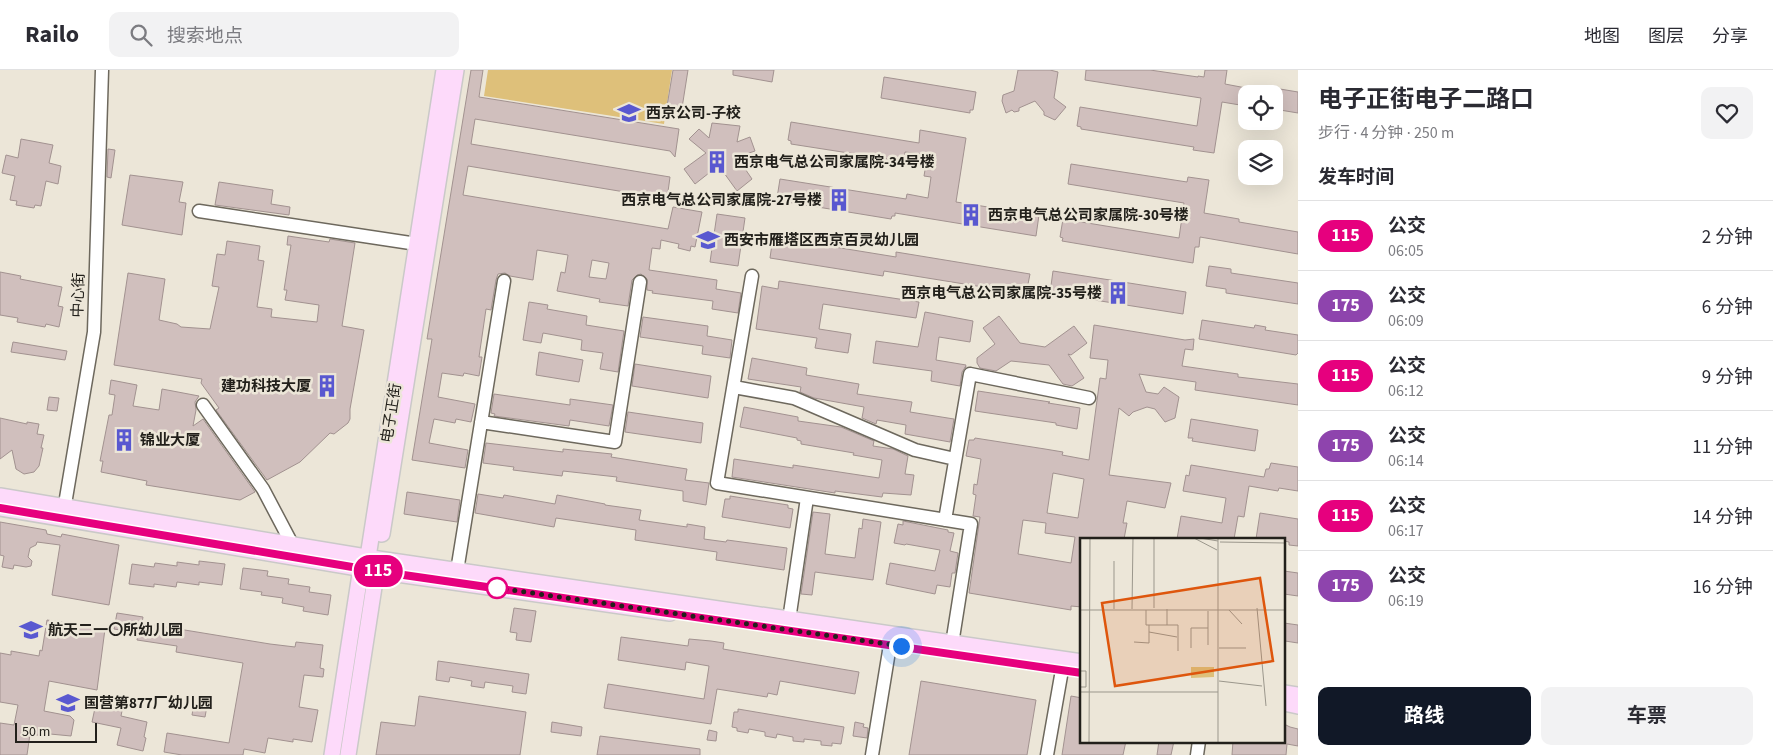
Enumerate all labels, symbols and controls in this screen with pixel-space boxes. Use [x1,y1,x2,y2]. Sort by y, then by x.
search box [109,12,459,57]
text: Railo [25,17,79,52]
icon: search [127,21,155,49]
text: 搜索地点 [167,23,243,50]
text: 地图 [1584,24,1620,49]
text: 图层 [1648,24,1684,49]
text: 分享 [1712,24,1748,49]
text: 电子正街电子二路口 [1318,82,1534,117]
map controls [1238,85,1283,185]
button: locate [1238,85,1283,130]
button: heart [1701,87,1753,139]
school or university icon: 西京公司-子校 [616,100,642,126]
place label: 西京公司-子校 [646,103,741,124]
text: 步行 · 4 分钟 · 250 m [1318,122,1454,144]
button: layers [1238,140,1283,185]
building icon: 西京电气总公司家属院-34号楼 [704,149,730,175]
place label: 西京电气总公司家属院-34号楼 [734,152,935,173]
text: 发车时间 [1318,164,1394,191]
building icon: 西京电气总公司家属院-27号楼 [826,187,852,213]
place label: 西京电气总公司家属院-27号楼 [621,190,822,211]
building icon: 西京电气总公司家属院-30号楼 [958,202,984,228]
place label: 西京电气总公司家属院-30号楼 [988,205,1189,226]
text: 公交 [1388,213,1426,240]
text: 115 [1331,223,1360,248]
text: 2 分钟 [1702,224,1753,251]
school or university icon: 西安市雁塔区西京百灵幼儿园 [695,227,721,253]
place label: 西安市雁塔区西京百灵幼儿园 [724,230,919,251]
text: 06:05 [1388,240,1424,262]
street label: 中心街 [67,272,90,318]
building icon: 西京电气总公司家属院-35号楼 [1105,280,1131,306]
place label: 西京电气总公司家属院-35号楼 [901,283,1102,304]
text: 公交 [1388,283,1426,310]
text: 175 [1331,293,1360,318]
text: 6 分钟 [1702,294,1753,321]
text: 06:09 [1388,310,1424,332]
text: 公交 [1388,353,1426,380]
text: 115 [1331,363,1360,388]
text: 9 分钟 [1702,364,1753,391]
building icon: 建功科技大厦 [314,373,340,399]
place label: 建功科技大厦 [221,376,311,397]
text: 06:12 [1388,380,1424,402]
street label: 电子正街 [376,382,407,444]
text: 公交 [1388,423,1426,450]
building icon: 锦业大厦 [111,427,137,453]
place label: 锦业大厦 [140,430,200,451]
text: 175 [1331,433,1360,458]
text: 11 分钟 [1692,434,1753,461]
text: 06:14 [1388,450,1424,472]
text: 公交 [1388,493,1426,520]
text: 115 [1331,503,1360,528]
text: 14 分钟 [1692,504,1753,531]
text: 06:17 [1388,520,1424,542]
inset map [1080,538,1286,742]
line badge: 115 [349,555,407,587]
text: 115 [364,558,392,583]
text: 公交 [1388,563,1426,590]
text: 175 [1331,573,1360,598]
text: 16 分钟 [1692,574,1753,601]
unlabelled marker [486,577,508,599]
text: 06:19 [1388,590,1424,612]
school or university icon: 航天二一〇所幼儿园 [18,617,44,643]
place label: 航天二一〇所幼儿园 [48,620,183,641]
your location [889,634,914,659]
button: 路线 [1318,687,1531,745]
button: 车票 [1541,687,1753,745]
school or university icon: 国营第877厂幼儿园 [55,690,81,716]
place label: 国营第877厂幼儿园 [84,693,213,714]
scale bar [15,720,98,743]
text: 50 m [22,722,50,742]

